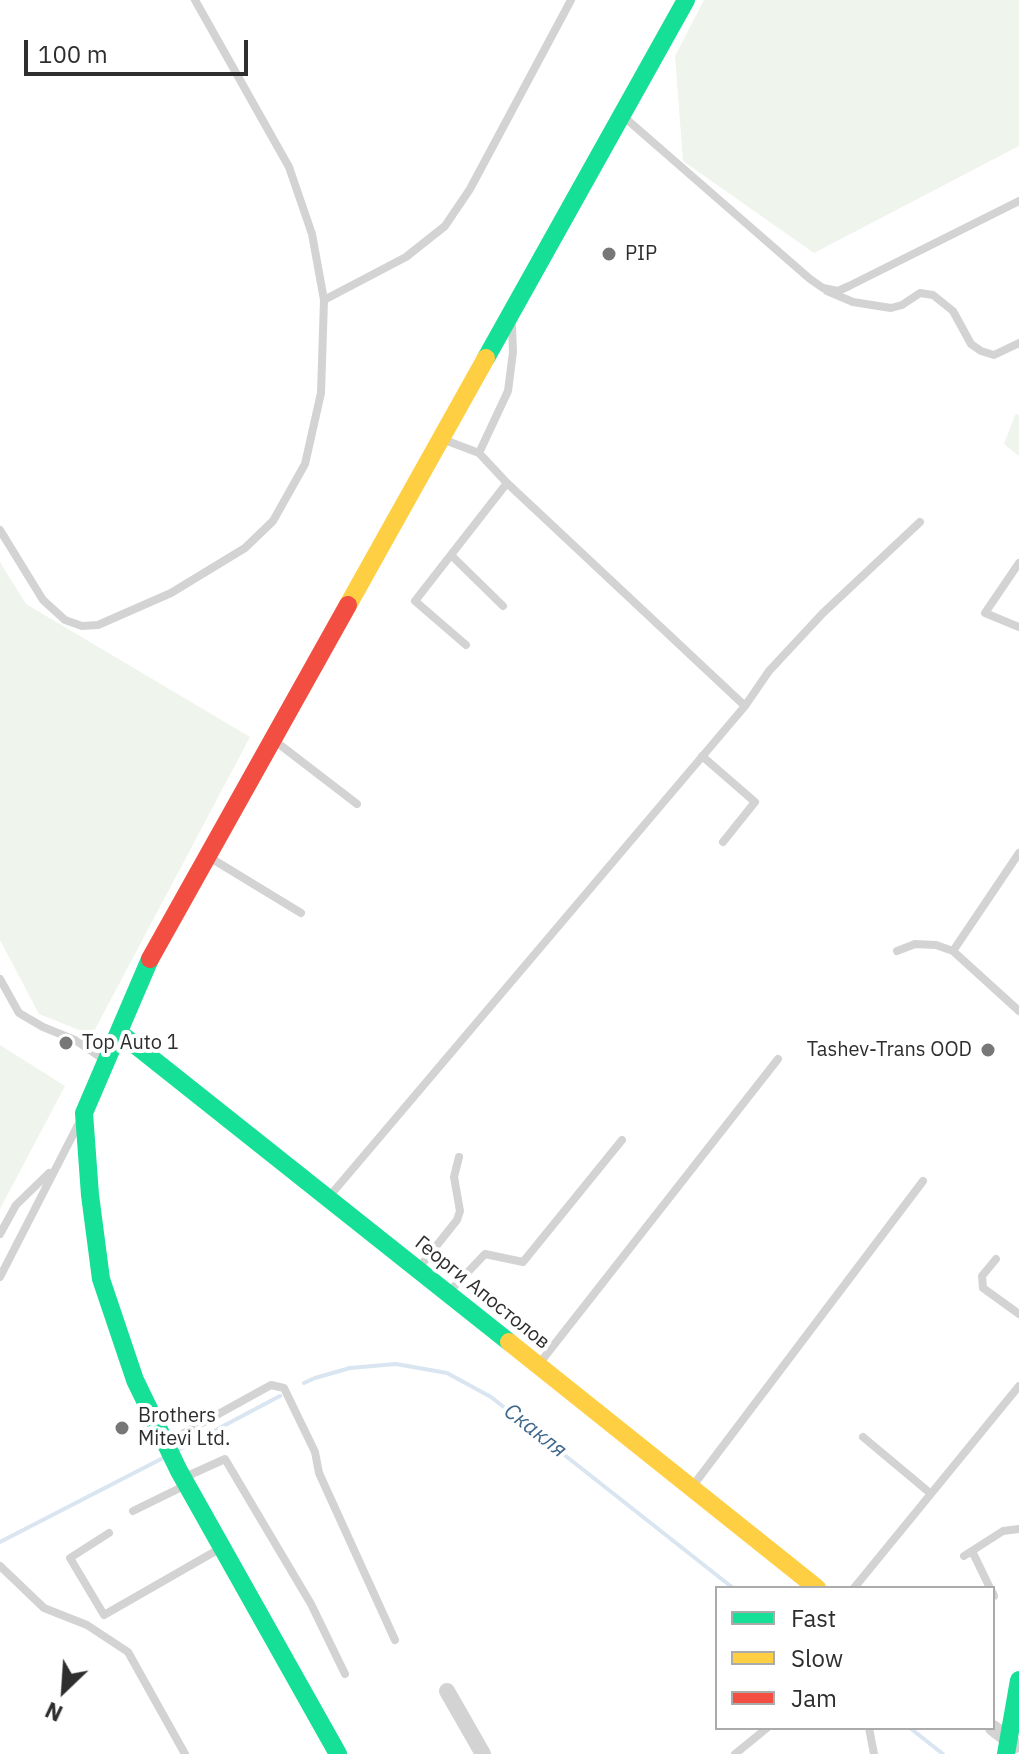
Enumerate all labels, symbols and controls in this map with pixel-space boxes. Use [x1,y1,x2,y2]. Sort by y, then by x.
scale bar [28,24,252,74]
text: 100 m [38,38,108,70]
place label: PIP [625,242,657,266]
marker: PIP [600,245,618,263]
place label: Top Auto 1 [82,1031,179,1055]
marker: Top Auto 1 [57,1034,75,1052]
place label: Tashev-Trans OOD [807,1038,972,1062]
marker: Tashev-Trans OOD [979,1041,997,1059]
street label: Георги Апостолов [410,1231,554,1355]
water label: Скакля [498,1398,572,1464]
place label: Brothers Mitevi Ltd. [138,1404,230,1451]
marker: Brothers Mitevi Ltd. [113,1419,131,1437]
legend [715,1586,995,1730]
text: Fast [791,1602,836,1634]
text: Slow [791,1642,843,1674]
north arrow [24,1650,104,1730]
text: Jam [791,1682,837,1714]
text: N [40,1696,67,1729]

